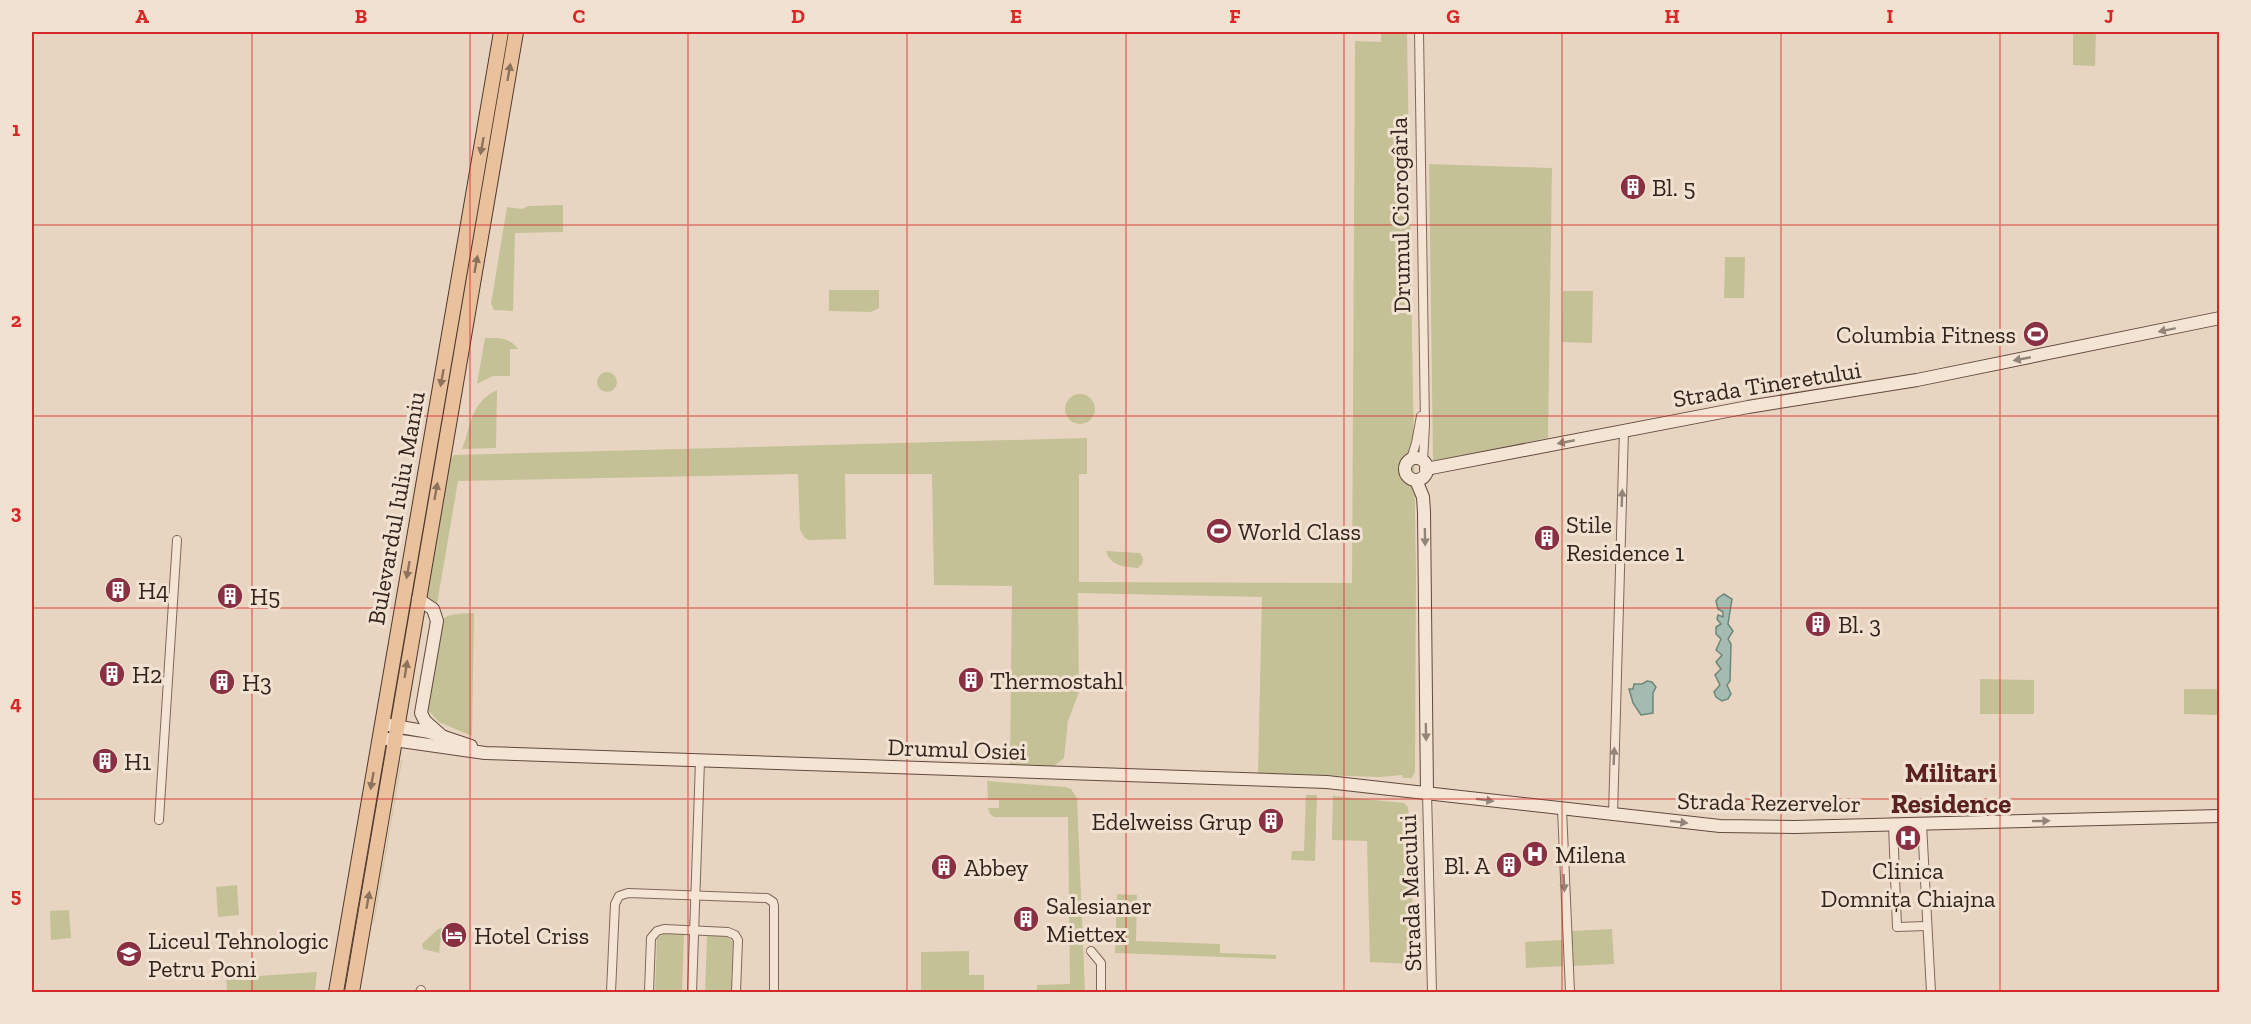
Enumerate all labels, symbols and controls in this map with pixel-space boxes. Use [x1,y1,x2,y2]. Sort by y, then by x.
text: A [135,4,149,28]
text: B [355,4,367,28]
text: C [573,4,586,28]
text: D [791,4,805,28]
text: E [1010,4,1022,28]
text: F [1229,4,1241,28]
text: G [1446,4,1460,28]
text: H [1664,4,1680,28]
text: I [1886,4,1894,28]
text: J [2104,4,2114,28]
one-way arrow [505,62,514,81]
street label: Drumul Ciorogârla [1384,116,1416,313]
text: 1 [12,117,20,141]
one-way arrow [477,137,486,156]
building icon: Bl. 5 [1618,172,1648,202]
place label: Bl. 5 [1652,173,1696,202]
one-way arrow [472,254,481,273]
text: 2 [11,308,22,332]
sports icon: Columbia Fitness [2021,319,2051,349]
place label: Columbia Fitness [1836,320,2016,349]
one-way arrow [2157,326,2176,335]
street label: Strada Tineretului [1671,355,1863,413]
one-way arrow [2012,355,2031,364]
one-way arrow [437,369,446,388]
street label: Bulevardul Iuliu Maniu [361,388,431,627]
one-way arrow [1557,437,1576,446]
one-way arrow [432,481,441,500]
one-way arrow [1617,489,1627,508]
text: 3 [11,500,22,524]
place label: Stile Residence 1 [1566,510,1684,567]
sports icon: World Class [1204,516,1234,546]
place label: World Class [1238,517,1361,546]
building icon: Stile Residence 1 [1532,523,1562,553]
one-way arrow [1420,527,1430,546]
one-way arrow [403,561,412,580]
building icon: H4 [103,575,133,605]
place label: H4 [138,576,169,605]
building icon: H5 [215,581,245,611]
place label: H5 [250,582,280,611]
building icon: Bl. 3 [1803,609,1833,639]
place label: Bl. 3 [1838,610,1881,639]
building icon: H2 [97,659,127,689]
one-way arrow [402,659,411,678]
place label: H2 [132,660,162,689]
building icon: Thermostahl [956,665,986,695]
place label: Thermostahl [990,666,1124,695]
building icon: H3 [207,667,237,697]
place label: H3 [242,668,272,697]
text: 4 [10,691,22,715]
one-way arrow [1421,722,1431,741]
street label: Drumul Osiei [887,732,1027,766]
building icon: H1 [90,746,120,776]
place label: H1 [124,747,151,776]
one-way arrow [1610,747,1619,766]
district label: Militari Residence [1891,757,2011,820]
one-way arrow [367,772,376,791]
street label: Strada Rezervelor [1677,786,1861,818]
one-way arrow [1475,795,1494,804]
building icon: Edelweiss Grup [1256,806,1286,836]
place label: Edelweiss Grup [1091,807,1252,836]
street label: Strada Macului [1393,814,1427,972]
one-way arrow [2032,816,2051,826]
one-way arrow [1669,817,1688,827]
hospital icon: Clinica Domnița Chiajna [1893,823,1923,853]
hospital icon: Milena [1520,839,1550,869]
place label: Milena [1555,840,1626,869]
building icon: Bl. A [1494,850,1524,880]
place label: Bl. A [1444,851,1490,880]
building icon: Abbey [929,852,959,882]
place label: Abbey [964,853,1029,882]
place label: Clinica Domnița Chiajna [1820,856,1996,913]
one-way arrow [1560,874,1569,893]
text: 5 [11,883,21,907]
one-way arrow [363,890,372,909]
place label: Salesianer Miettex [1046,891,1152,948]
building icon: Salesianer Miettex [1011,904,1041,934]
hotel icon: Hotel Criss [439,920,469,950]
place label: Hotel Criss [474,921,589,950]
place label: Liceul Tehnologic Petru Poni [148,926,329,983]
school or university icon: Liceul Tehnologic Petru Poni [114,939,144,969]

